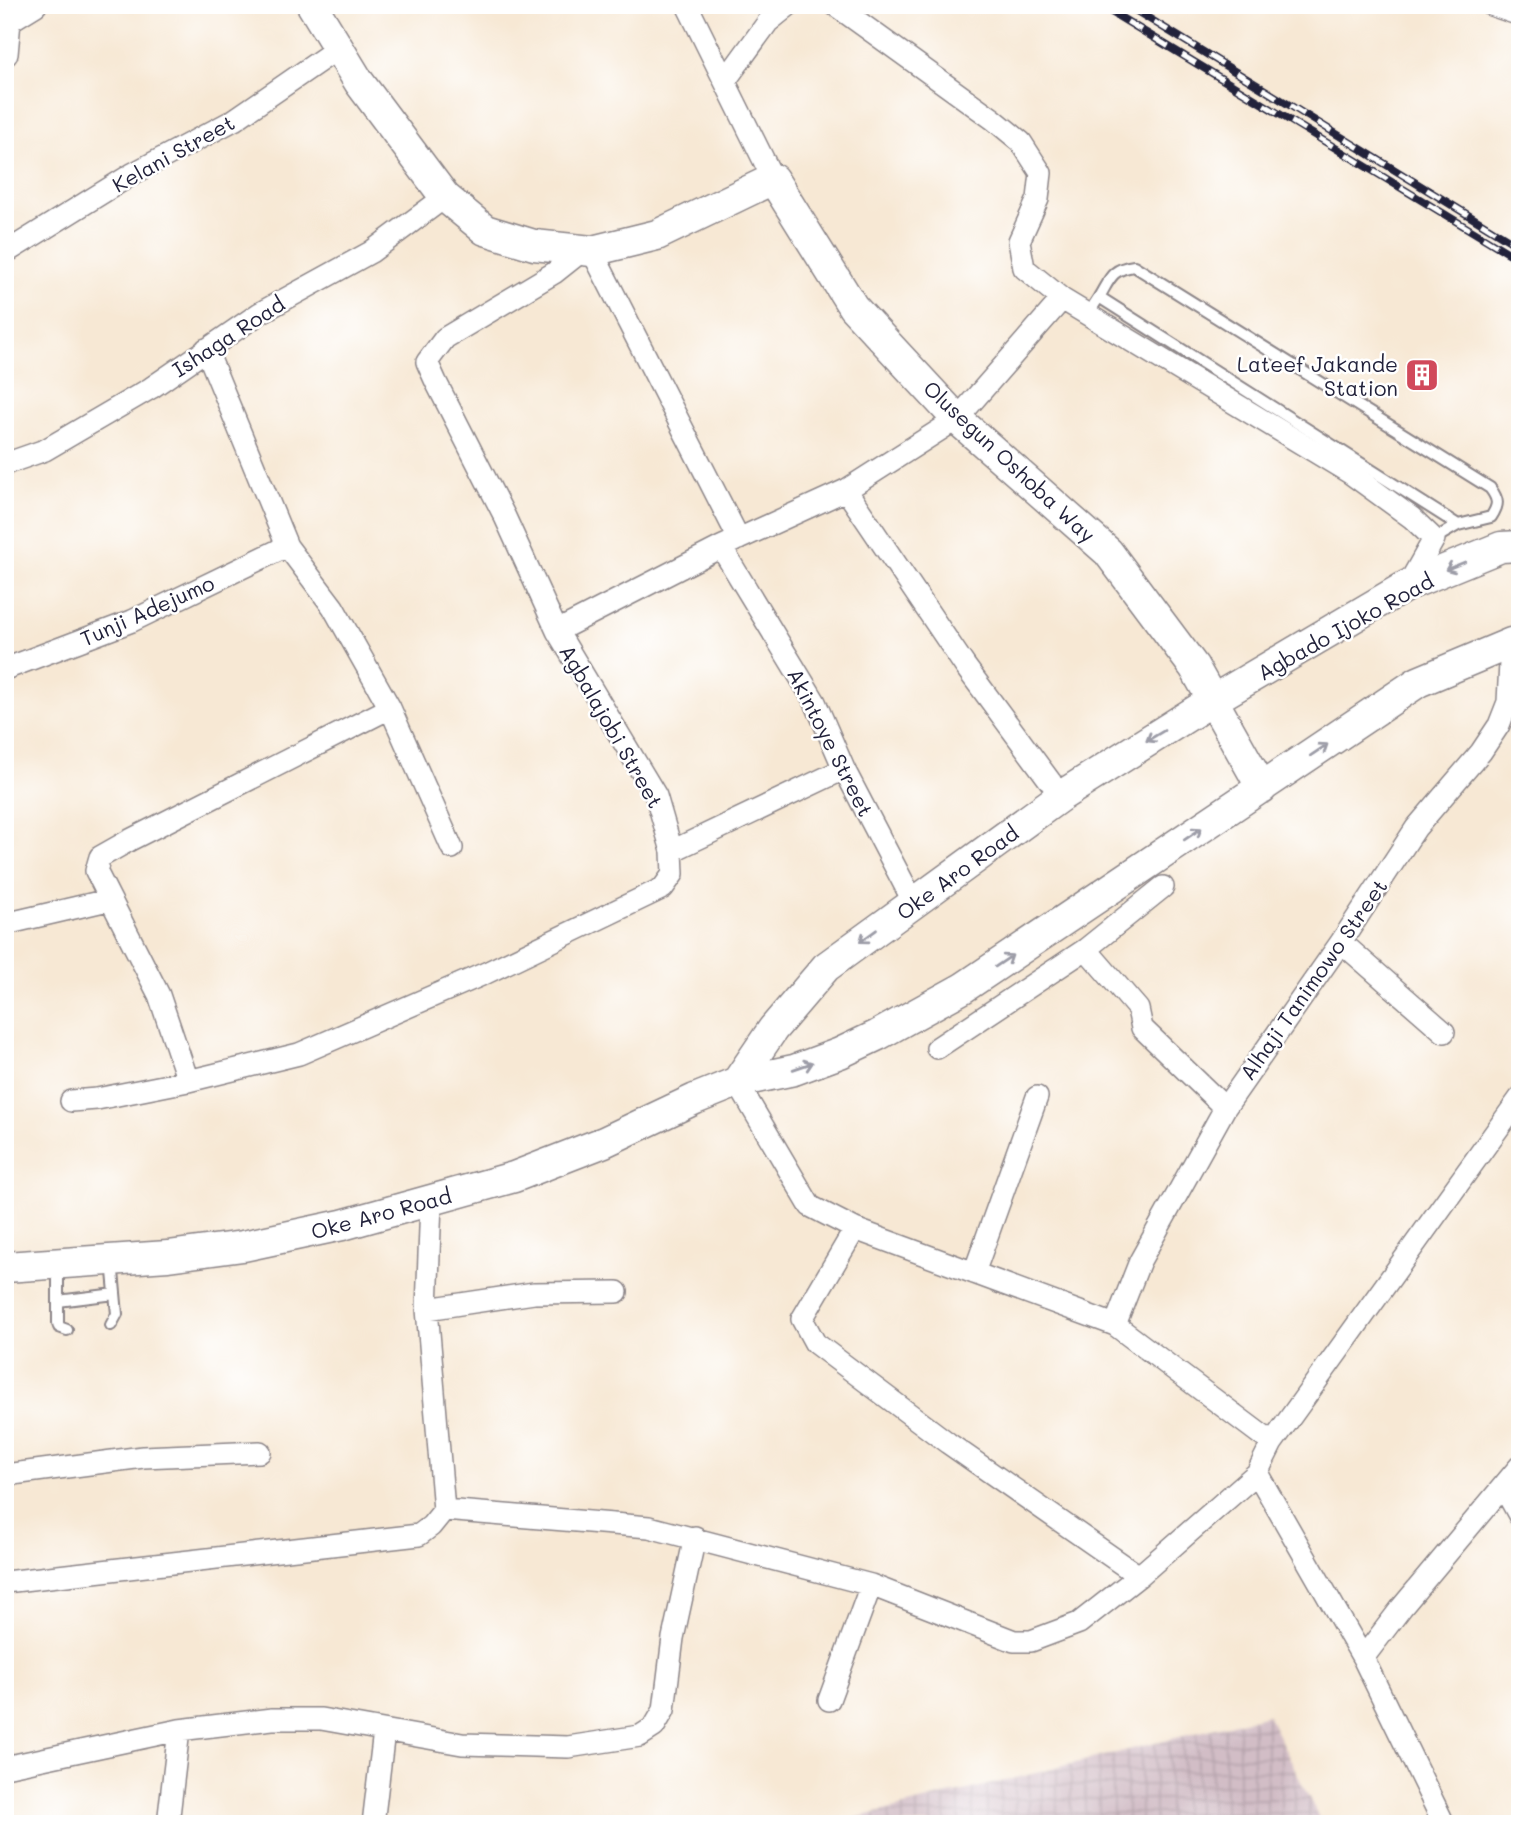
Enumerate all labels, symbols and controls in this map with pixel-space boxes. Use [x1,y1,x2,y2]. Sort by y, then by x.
street label: Kelani Street [107,108,239,198]
street label: Ishaga Road [167,290,289,382]
place label: Lateef Jakande Station [1237,350,1398,401]
building icon: Lateef Jakande Station [1403,356,1441,394]
street label: Olusegun Oshoba Way [918,374,1102,548]
one-way arrow [1445,560,1467,573]
street label: Agbado Ijoko Road [1252,566,1438,686]
street label: Tunji Adejumo [76,568,218,652]
street label: Agbalajobi Street [554,639,670,813]
street label: Akintoye Street [782,663,880,821]
one-way arrow [1145,729,1165,743]
one-way arrow [1309,743,1328,757]
street label: Oke Aro Road [891,819,1023,925]
one-way arrow [1183,827,1202,841]
street label: Alhaji Tanimowo Street [1233,873,1393,1085]
one-way arrow [859,929,878,944]
one-way arrow [994,954,1013,968]
one-way arrow [792,1059,814,1071]
street label: Oke Aro Road [308,1181,454,1245]

